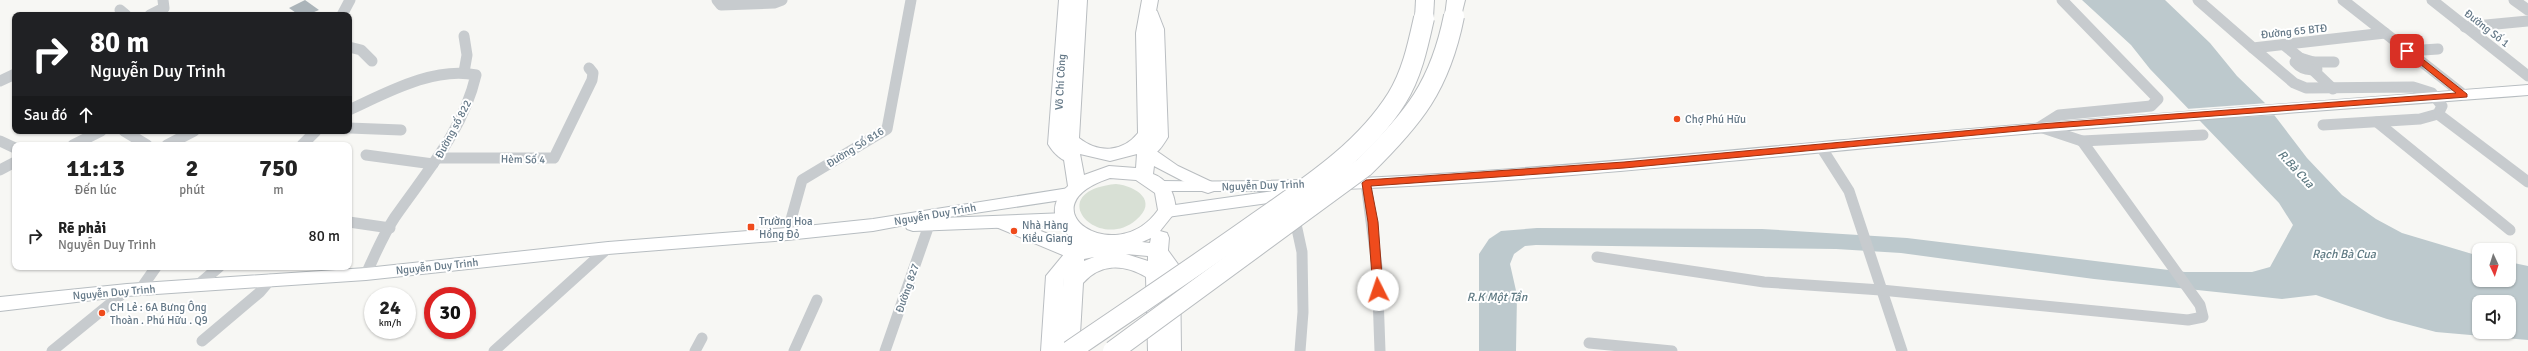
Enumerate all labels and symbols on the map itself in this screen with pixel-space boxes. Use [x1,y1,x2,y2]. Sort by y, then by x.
street label: Đường Số 1 [2462,6,2512,50]
street label: Đường 65 BTĐ [2260,22,2328,41]
pin [2390,34,2424,68]
street label: Võ Chí Công [1053,53,1068,110]
street label: Đường số 822 [432,97,474,161]
place label: Chợ Phú Hữu [1685,113,1746,126]
marker: Chợ Phú Hữu [1672,114,1682,124]
street label: Đường Số 816 [824,124,886,170]
water label: R.Bà Cua [2274,147,2317,192]
street label: Hèm Số 4 [501,152,545,166]
street label: Nguyễn Duy Trinh [1221,177,1305,193]
street label: Nguyễn Duy Trinh [893,200,977,228]
place label: Trường Hoa Hồng Đỏ [759,215,813,241]
place label: Nhà Hàng Kiều Giang [1022,219,1073,245]
marker: Trường Hoa Hồng Đỏ [746,222,756,232]
marker: Nhà Hàng Kiều Giang [1009,226,1019,236]
north arrow [2472,243,2516,287]
water label: Rạch Bà Cua [2312,247,2377,262]
street label: Nguyễn Duy Trinh [395,255,479,277]
street label: Đường 827 [893,262,922,314]
position arrow [1357,269,1399,311]
street label: Nguyễn Duy Trinh [72,281,156,303]
speed limit sign: 30 [424,287,476,339]
water label: R.K Một Tần [1467,290,1528,305]
place label: CH Lẻ : 6A Bưng Ông Thoàn . Phú Hữu . Q9 [110,300,208,327]
marker: CH Lẻ : 6A Bưng Ông Thoàn . Phú Hữu . Q9 [97,308,107,318]

